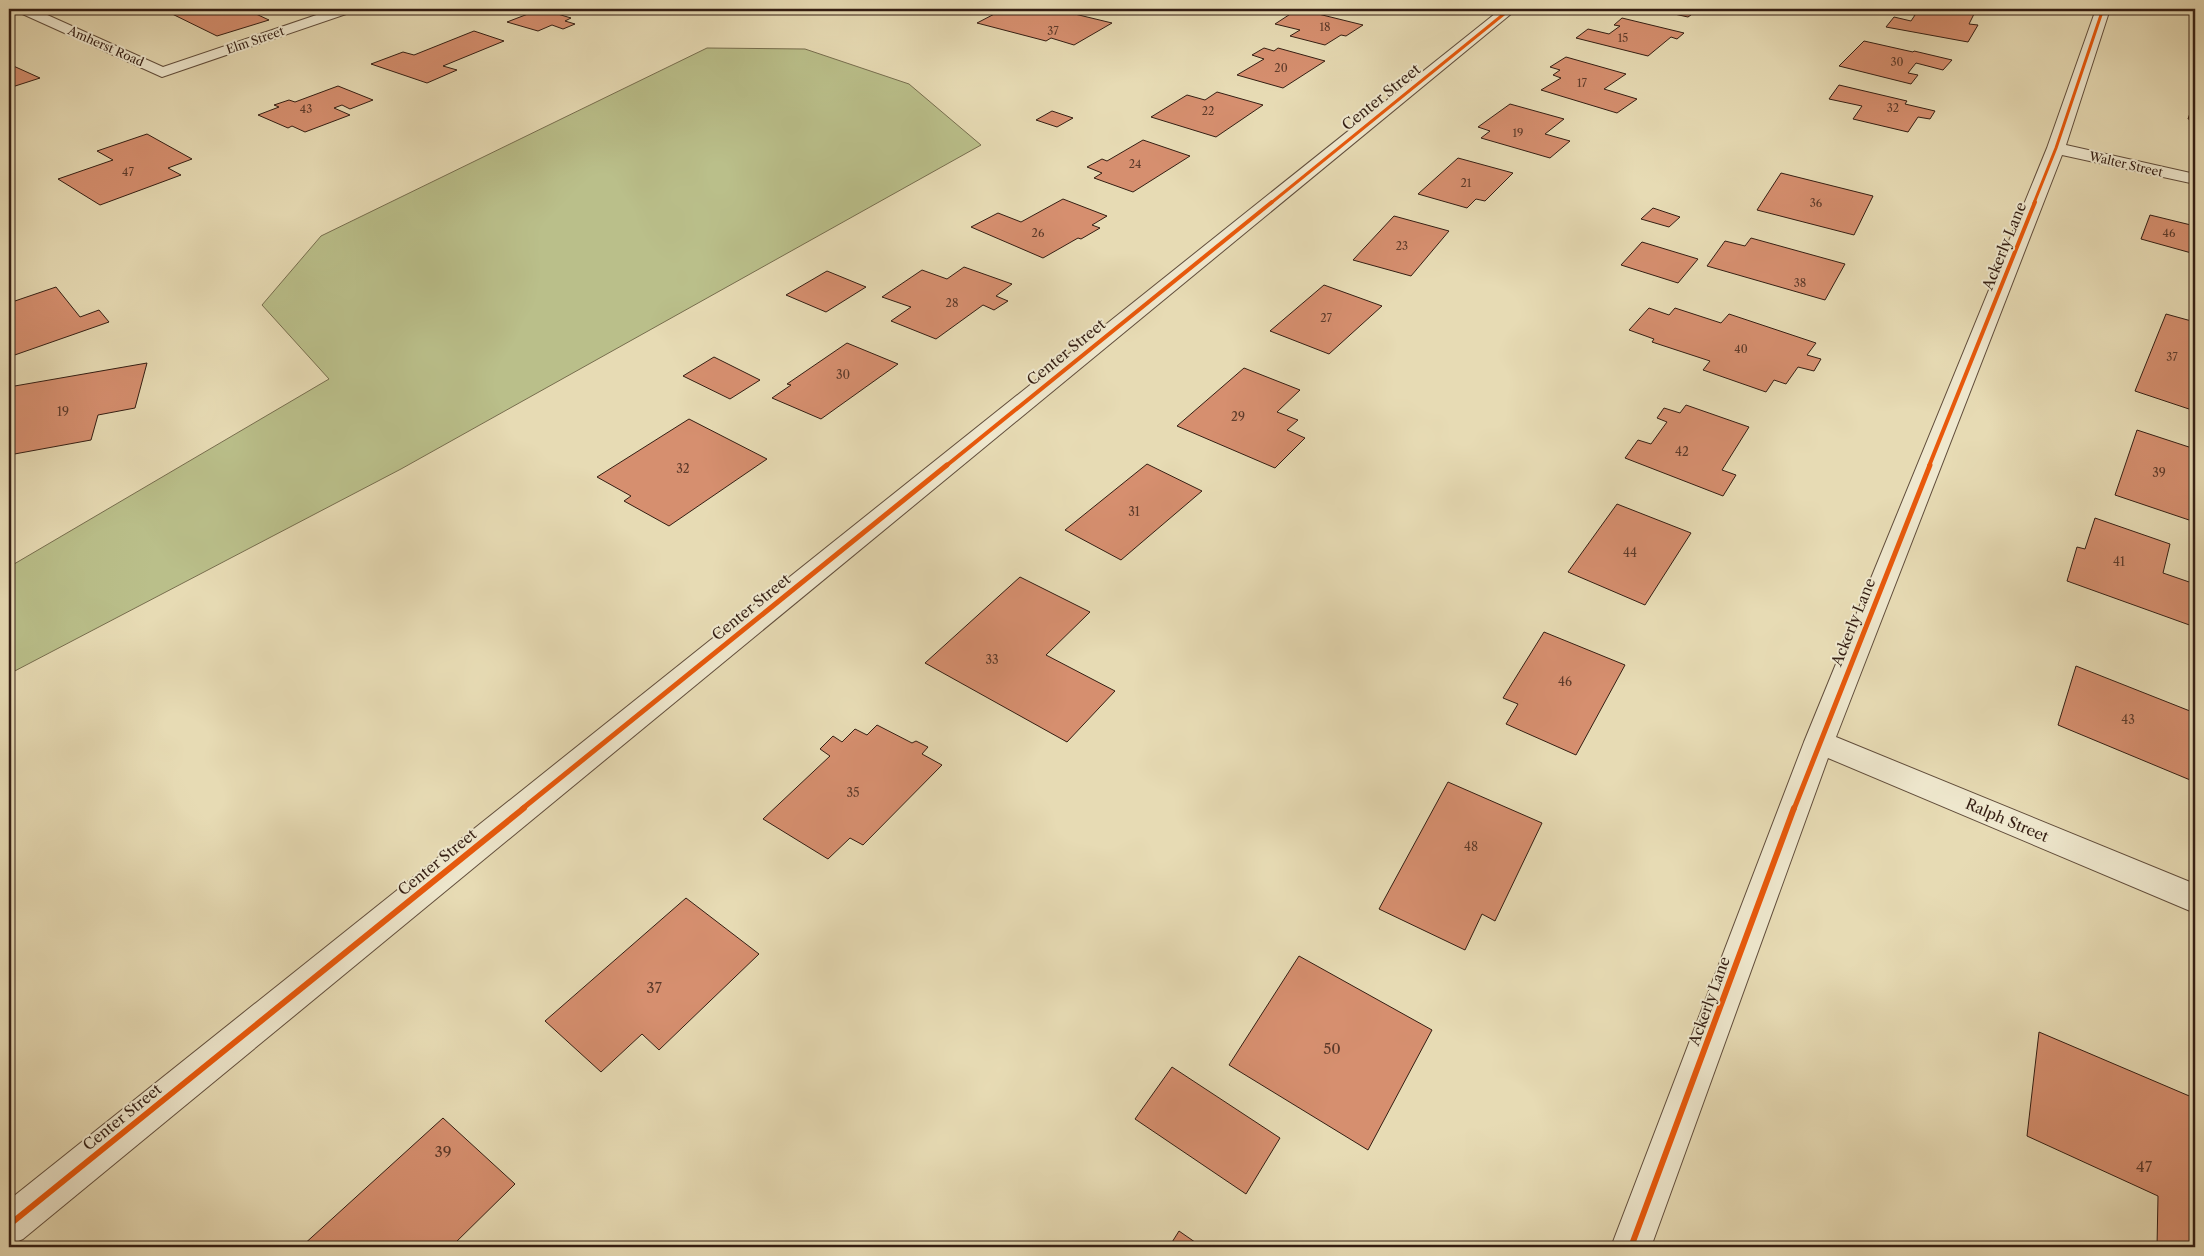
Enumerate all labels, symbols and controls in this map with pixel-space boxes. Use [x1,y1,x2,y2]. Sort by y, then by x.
house number: 18 [1319,20,1331,34]
street label: Amherst Road [65,22,147,70]
street label: Elm Street [224,23,287,57]
house number: 37 [1047,24,1059,38]
house number: 15 [1618,31,1628,45]
house number: 30 [1890,55,1904,69]
street label: Center Street [1338,59,1425,134]
house number: 20 [1274,61,1288,75]
house number: 17 [1577,76,1588,90]
house number: 32 [1887,101,1899,115]
house number: 43 [300,102,312,116]
house number: 22 [1202,104,1214,118]
house number: 19 [1512,126,1524,140]
street label: Walter Street [2087,148,2165,180]
house number: 24 [1129,157,1141,171]
house number: 47 [122,165,134,179]
house number: 21 [1461,176,1472,190]
house number: 36 [1810,196,1823,210]
street label: Ackerly Lane [1977,199,2030,294]
house number: 26 [1032,226,1045,240]
house number: 46 [2163,226,2176,240]
house number: 23 [1396,239,1408,253]
house number: 38 [1794,276,1806,290]
house number: 28 [946,296,958,310]
house number: 27 [1320,311,1332,325]
street label: Center Street [1023,314,1110,389]
house number: 40 [1734,342,1748,356]
house number: 37 [2166,350,2178,364]
house number: 30 [836,367,850,382]
house number: 19 [57,404,69,419]
house number: 29 [1231,409,1245,424]
house number: 42 [1675,444,1689,459]
house number: 32 [676,461,690,476]
house number: 39 [2152,465,2166,480]
house number: 31 [1128,504,1140,519]
house number: 44 [1623,545,1637,560]
house number: 41 [2113,554,2125,569]
street label: Center Street [708,569,795,644]
street label: Ackerly Lane [1826,575,1879,670]
house number: 33 [985,652,999,667]
house number: 46 [1558,674,1572,689]
house number: 43 [2121,712,2135,727]
house number: 35 [846,785,860,800]
street label: Ralph Street [1963,794,2052,846]
street label: Center Street [394,824,481,899]
house number: 48 [1464,839,1478,854]
street label: Ackerly Lane [1684,954,1734,1049]
house number: 37 [646,978,662,997]
house number: 50 [1323,1039,1341,1058]
street label: Center Street [79,1079,166,1154]
house number: 39 [434,1142,452,1161]
house number: 47 [2136,1157,2153,1176]

